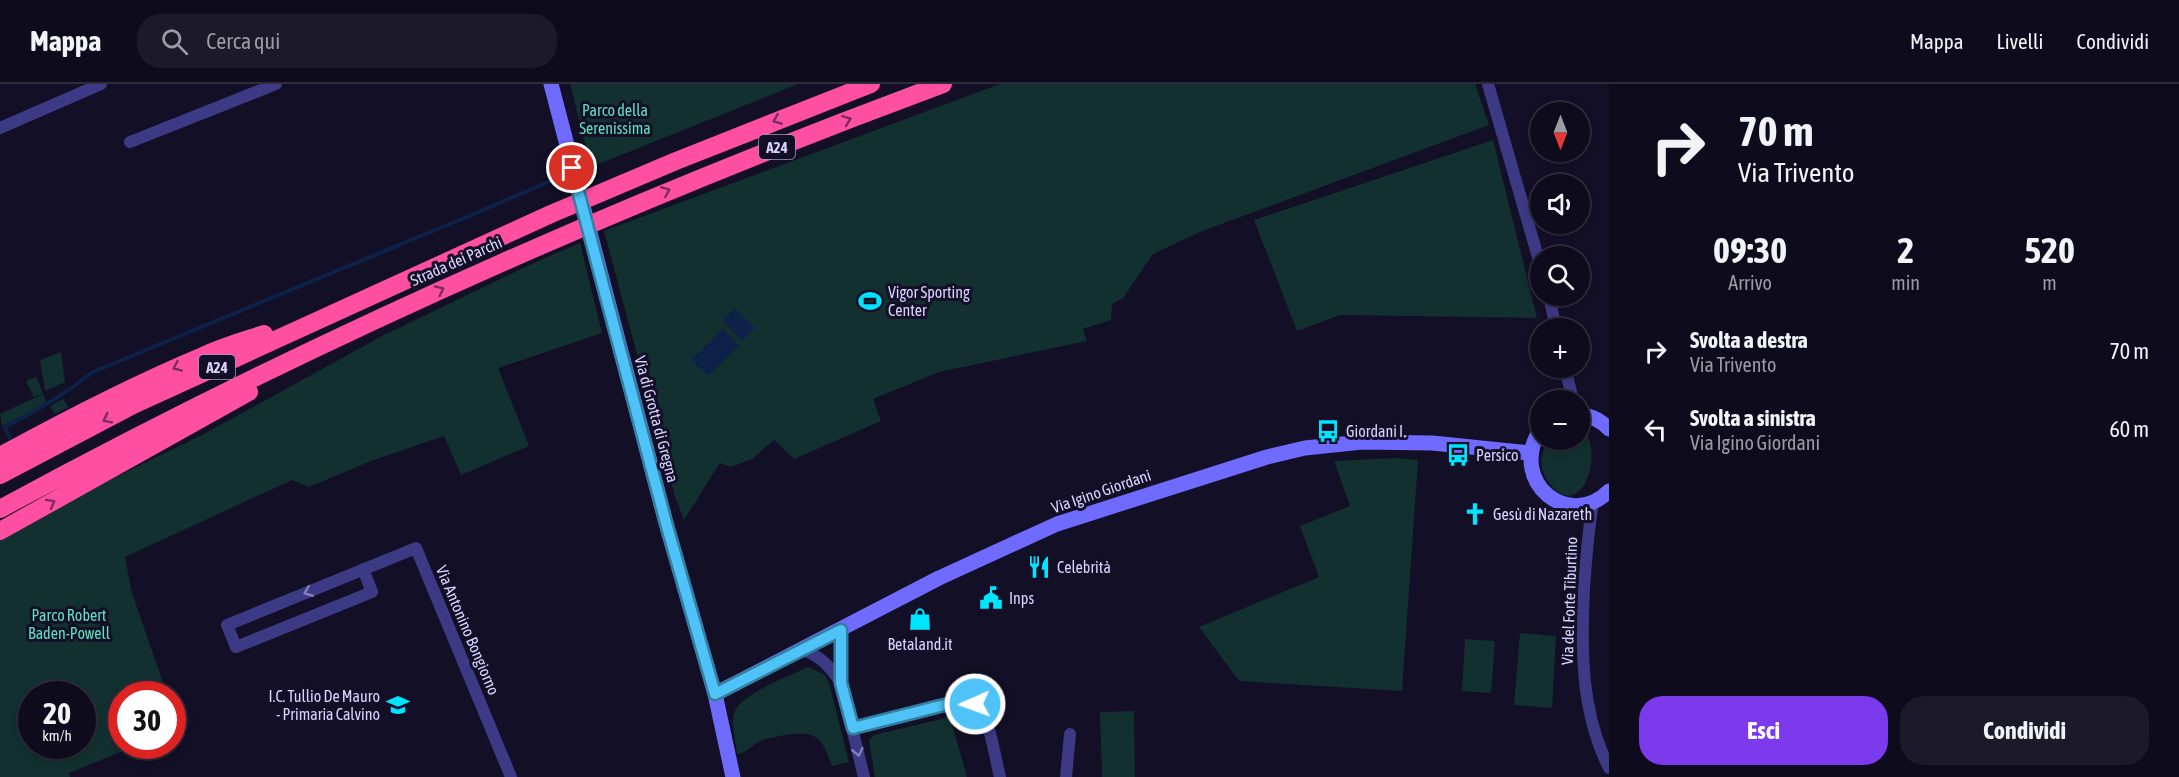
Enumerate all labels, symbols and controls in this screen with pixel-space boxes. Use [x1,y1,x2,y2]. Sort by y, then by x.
search box [137,14,557,68]
text: Mappa [30,25,101,57]
icon: search [158,25,191,58]
text: Cerca qui [206,28,280,54]
text: Mappa [1910,29,1964,53]
text: Livelli [1997,29,2043,53]
text: Condividi [2076,29,2149,53]
park label: Parco della Serenissima [579,101,651,137]
north arrow [1530,102,1590,162]
map controls [1530,102,1590,450]
text: 70 m [1738,107,1813,155]
icon: right [1639,108,1717,186]
one-way arrow [772,113,783,125]
one-way arrow [841,115,852,127]
road number: A24 [759,135,795,159]
pin [546,142,597,193]
icon: arrive [555,151,588,184]
text: Via Trivento [1738,157,1855,188]
button: sound [1530,174,1590,234]
one-way arrow [660,186,671,198]
text: 09:30 [1713,229,1787,271]
text: 2 [1897,229,1914,271]
text: 520 [2024,229,2075,271]
street label: Strada dei Parchi [408,233,504,289]
button: search [1530,246,1590,306]
text: Arrivo [1728,271,1772,294]
text: min [1891,271,1920,294]
text: m [2042,271,2057,294]
place label: Vigor Sporting Center [888,283,970,319]
one-way arrow [433,285,444,297]
sports icon: Vigor Sporting Center [857,288,883,314]
button: + [1530,318,1590,378]
text: Svolta a destra [1690,327,1808,353]
icon: right [1639,335,1672,368]
text: 70 m [2109,338,2149,364]
text: Via Trivento [1690,353,1776,376]
street label: Via di Grotta di Gregna [630,354,683,484]
road number: A24 [199,355,235,379]
one-way arrow [172,360,183,372]
button: − [1530,390,1590,450]
text: Svolta a sinistra [1690,405,1816,431]
one-way arrow [103,411,114,423]
icon: left [1639,413,1672,446]
text: 60 m [2109,416,2149,442]
bus stop icon: Giordani I. [1315,418,1341,444]
place label: Giordani I. [1346,422,1406,440]
text: Via Igino Giordani [1690,431,1820,454]
bus stop icon: Persico [1445,442,1471,468]
place label: Persico [1476,446,1518,464]
street label: Via Igino Giordani [1049,466,1153,517]
one-way arrow [45,499,55,510]
church icon: Gesù di Nazareth [1462,501,1488,527]
place label: Gesù di Nazareth [1493,505,1592,523]
street label: Via del Forte Tiburtino [1558,537,1580,665]
restaurant icon: Celebrità [1026,554,1052,580]
place label: Celebrità [1057,558,1111,576]
street label: Via Antonino Bongiorno [432,563,503,698]
one-way arrow [304,585,315,597]
public building icon: Inps [978,585,1004,611]
place label: Inps [1009,589,1034,608]
park label: Parco Robert Baden-Powell [28,606,111,642]
shop icon: Betaland.it [907,606,933,632]
place label: Betaland.it [887,635,953,653]
position arrow [943,672,1007,736]
speed limit sign: 30 [108,681,186,759]
place label: I.C. Tullio De Mauro - Primaria Calvino [268,687,380,723]
school or university icon: I.C. Tullio De Mauro - Primaria Calvino [385,692,411,718]
text: 20 [43,696,71,730]
button: Esci [1639,696,1888,765]
button: Condividi [1900,696,2149,765]
text: km/h [42,727,72,744]
one-way arrow [851,747,864,757]

